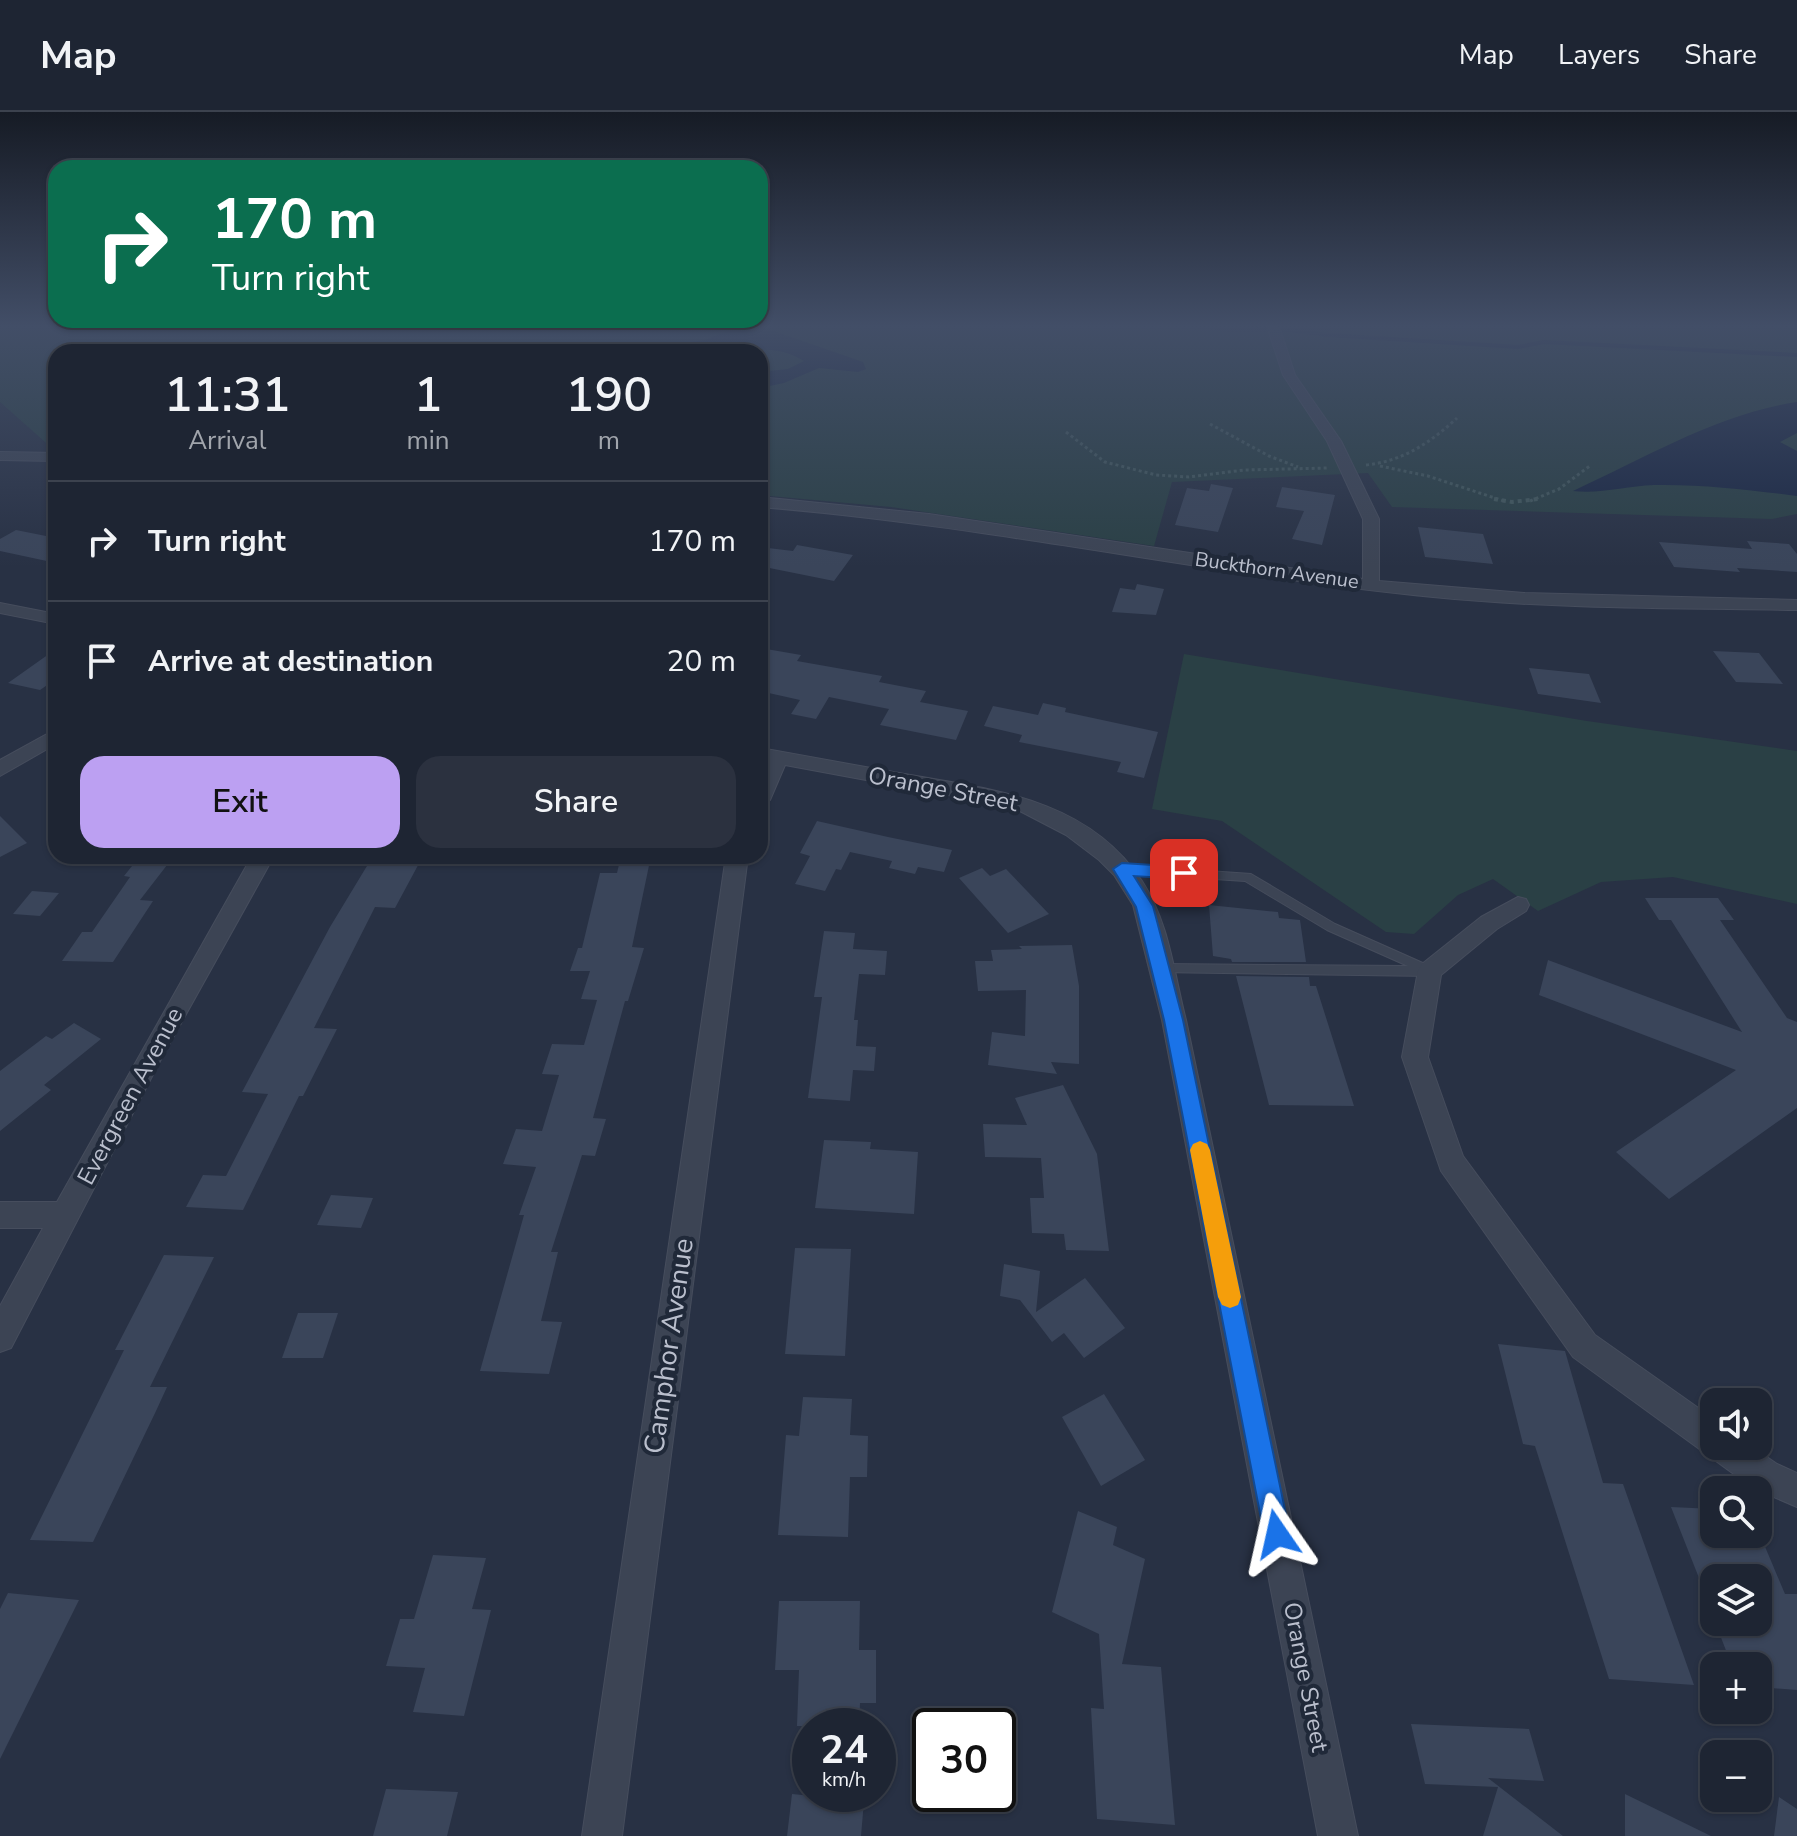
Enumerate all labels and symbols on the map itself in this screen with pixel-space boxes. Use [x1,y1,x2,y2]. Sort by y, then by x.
street label: Buckthorn Avenue [1193,546,1360,595]
street label: Orange Street [865,759,1021,819]
pin [1150,839,1218,907]
street label: Evergreen Avenue [70,1002,190,1190]
street label: Camphor Avenue [635,1236,703,1456]
position arrow [1235,1492,1319,1576]
street label: Orange Street [1276,1599,1336,1755]
speed limit sign: 30 [912,1708,1016,1812]

